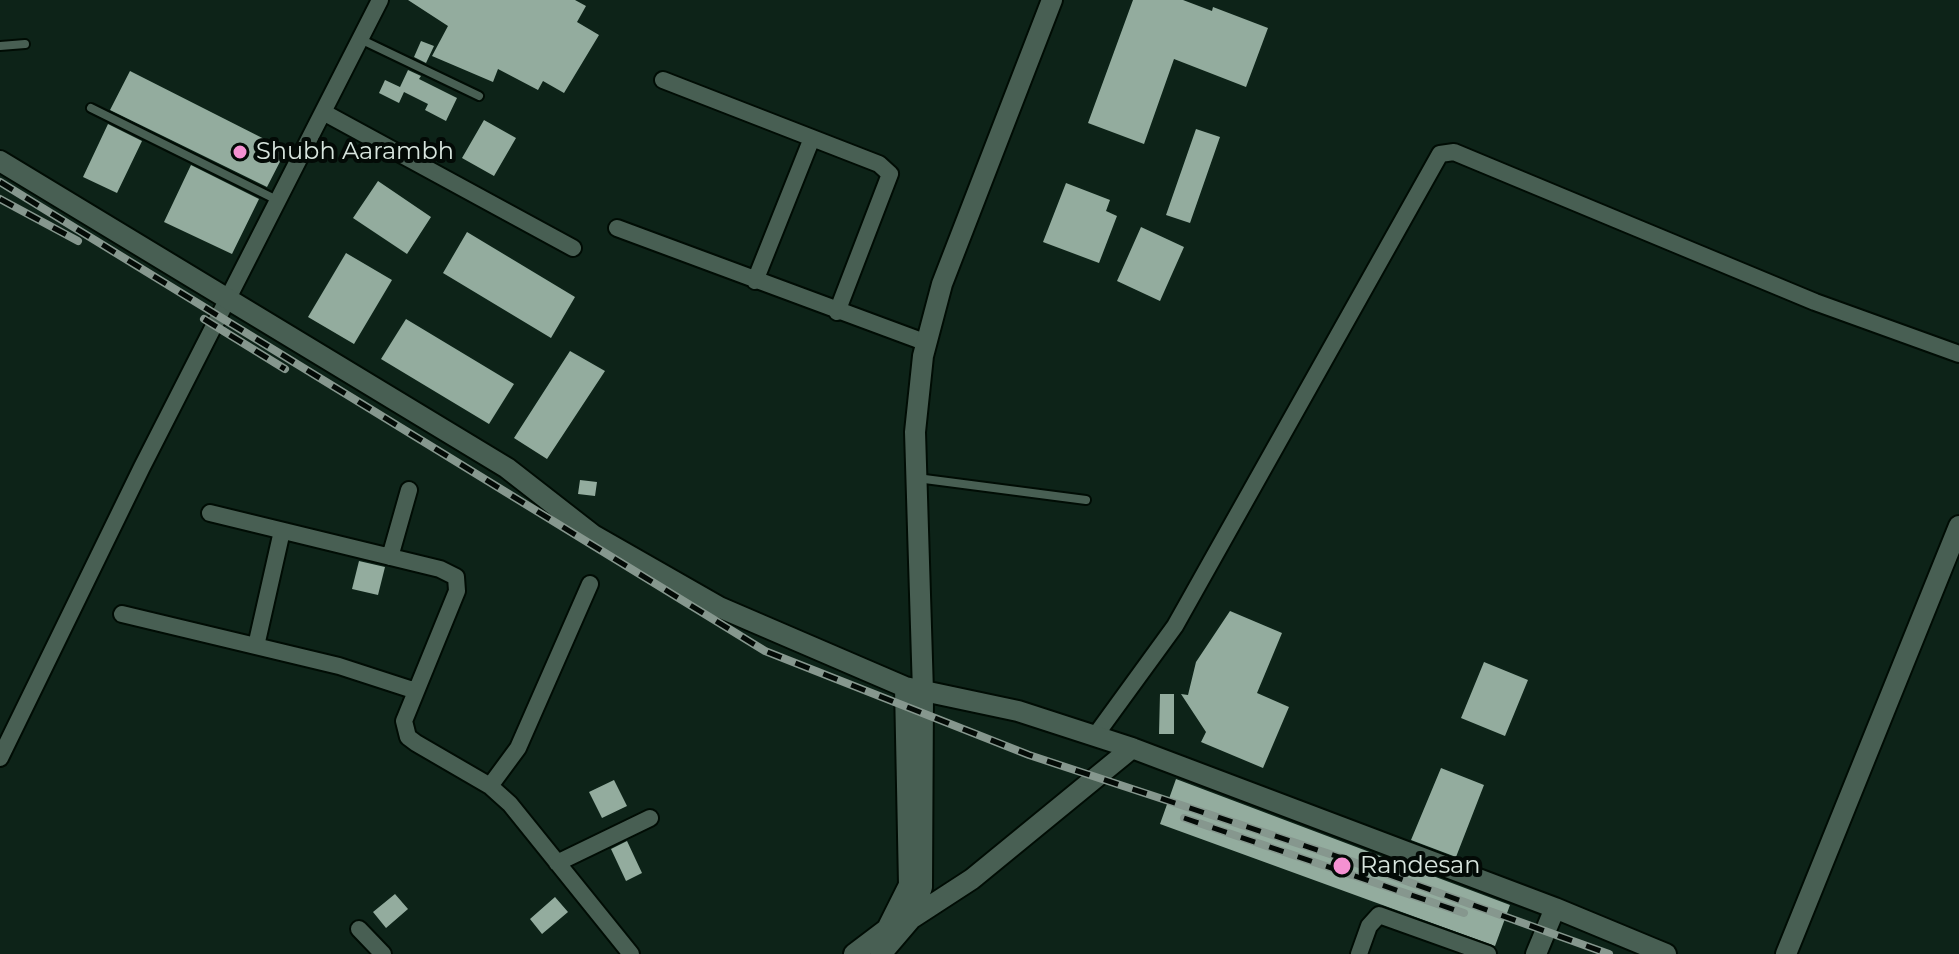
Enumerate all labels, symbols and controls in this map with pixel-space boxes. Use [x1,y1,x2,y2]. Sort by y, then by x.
place label: Shubh Aarambh [256,138,454,166]
marker: Shubh Aarambh [231,143,249,161]
place label: Randesan [1360,852,1480,880]
marker: Randesan [1331,855,1353,877]

